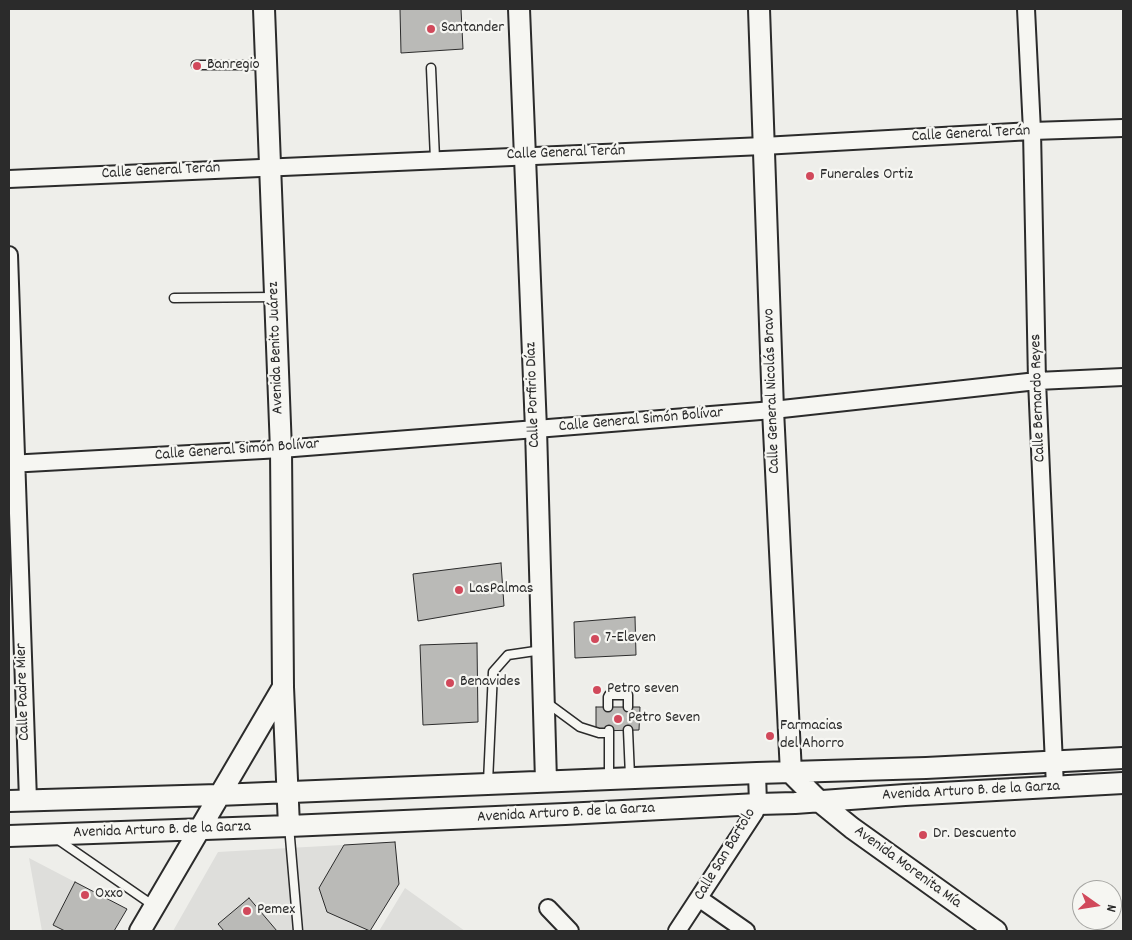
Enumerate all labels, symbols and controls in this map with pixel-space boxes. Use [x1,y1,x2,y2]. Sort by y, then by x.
place label: Santander [441,19,504,39]
marker: Santander [425,23,437,35]
place label: Banregio [207,56,260,76]
marker: Banregio [191,60,203,72]
street label: Calle General Terán [911,122,1031,148]
street label: Calle General Terán [506,142,626,166]
street label: Calle General Terán [101,159,221,185]
place label: Funerales Ortiz [820,166,913,186]
marker: Funerales Ortiz [804,170,816,182]
street label: Avenida Benito Juárez [265,281,289,415]
street label: Calle General Nicolás Bravo [761,308,785,474]
street label: Calle Bernardo Reyes [1027,333,1051,463]
street label: Calle Porfirio Díaz [523,342,545,448]
street label: Calle General Simón Bolívar [558,404,724,438]
street label: Calle General Simón Bolívar [154,436,320,466]
place label: LasPalmas [469,580,534,600]
marker: LasPalmas [453,584,465,596]
place label: 7-Eleven [605,629,656,649]
marker: 7-Eleven [589,633,601,645]
street label: Calle Padre Mier [13,643,35,741]
place label: Benavides [460,673,520,693]
marker: Benavides [444,677,456,689]
place label: Petro seven [607,680,679,700]
marker: Petro seven [591,684,603,696]
place label: Petro Seven [628,709,700,729]
marker: Petro Seven [612,713,624,725]
place label: Farmacias del Ahorro [780,717,844,755]
marker: Farmacias del Ahorro [764,730,776,742]
street label: Avenida Arturo B. de la Garza [882,778,1060,806]
street label: Avenida Arturo B. de la Garza [477,800,655,828]
street label: Calle San Bartolo [691,805,761,905]
street label: Avenida Arturo B. de la Garza [73,818,251,844]
street label: Avenida Morenita Mía [850,823,964,913]
place label: Dr. Descuento [933,825,1016,845]
marker: Dr. Descuento [917,829,929,841]
north arrow [1072,880,1122,930]
place label: Oxxo [95,885,123,905]
marker: Oxxo [79,889,91,901]
place label: Pemex [257,901,295,921]
text: N [1100,903,1121,914]
marker: Pemex [241,905,253,917]

